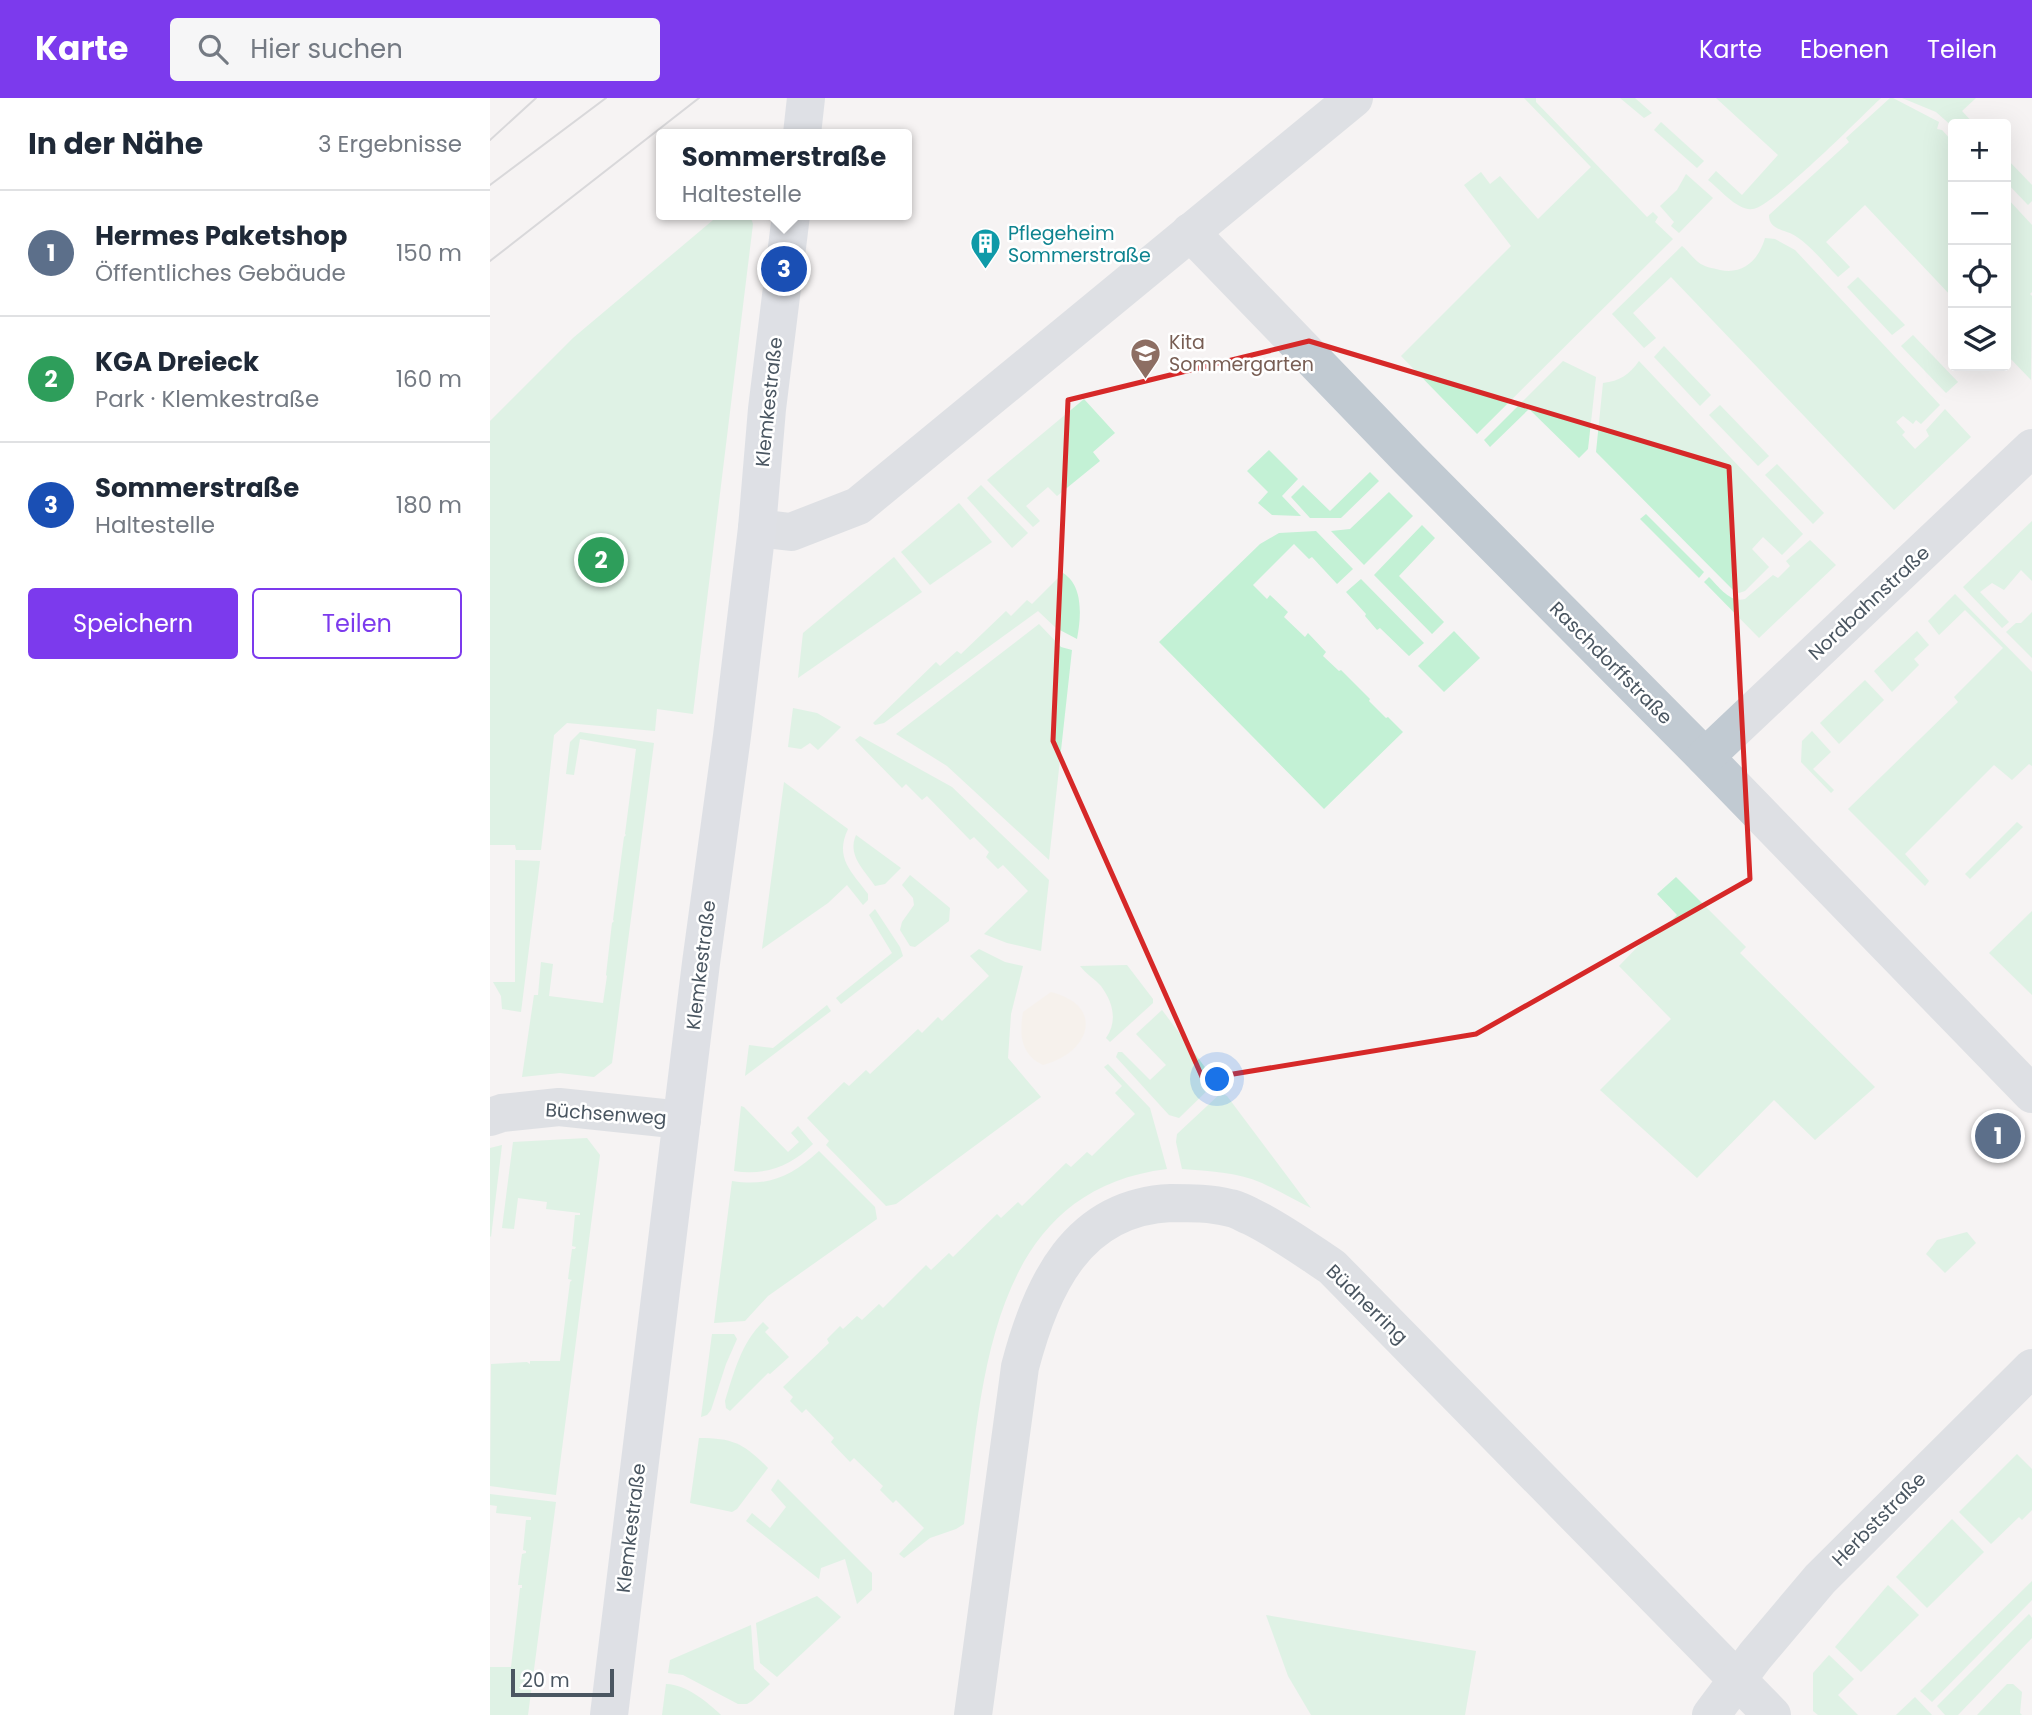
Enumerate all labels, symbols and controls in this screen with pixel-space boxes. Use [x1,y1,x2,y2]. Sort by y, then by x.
search box [170,18,660,81]
text: Karte [35,25,128,72]
icon: search [194,30,232,68]
text: Hier suchen [250,31,403,67]
text: Karte [1699,33,1762,66]
text: Ebenen [1800,33,1889,66]
text: Teilen [1927,33,1997,66]
map controls [1948,119,2011,371]
button: + [1948,119,2011,182]
text: In der Nähe [28,122,203,165]
text: 3 Ergebnisse [318,128,462,160]
popup [656,129,912,220]
text: Sommerstraße [682,139,886,175]
text: Haltestelle [682,178,802,210]
button: − [1948,182,2011,245]
text: Hermes Paketshop [95,218,348,254]
place label: Pflegeheim Sommerstraße [1008,220,1151,269]
building icon: Pflegeheim Sommerstraße [968,227,1002,271]
text: 1 [47,237,55,269]
text: 150 m [396,237,462,269]
pin: 3 [761,243,807,295]
button: locate [1948,245,2011,308]
text: Öffentliches Gebäude [95,257,346,289]
button: layers [1948,308,2011,371]
place label: Kita Sommergarten [1169,329,1314,378]
street label: Klemkestraße [749,336,789,468]
school or university icon: Kita Sommergarten [1129,336,1163,380]
text: KGA Dreieck [95,344,259,380]
text: 2 [44,363,58,395]
text: 160 m [396,363,462,395]
text: Park · Klemkestraße [95,383,319,415]
text: Sommerstraße [95,470,299,506]
text: 3 [44,489,58,521]
text: 180 m [396,489,462,521]
text: Haltestelle [95,509,215,541]
pin: 2 [578,534,624,586]
street label: Nordbahnstraße [1802,540,1936,666]
button: Speichern [28,588,238,659]
button: Teilen [252,588,462,659]
street label: Raschdorffstraße [1543,595,1679,731]
street label: Klemkestraße [680,899,722,1031]
your location [1200,1062,1234,1096]
street label: Büchsenweg [544,1096,668,1132]
pin: 1 [1975,1110,2021,1162]
street label: Büdnerring [1320,1258,1414,1350]
street label: Klemkestraße [610,1462,652,1594]
street label: Herbststraße [1826,1466,1932,1572]
scale bar [511,1666,614,1698]
text: 20 m [522,1667,570,1694]

